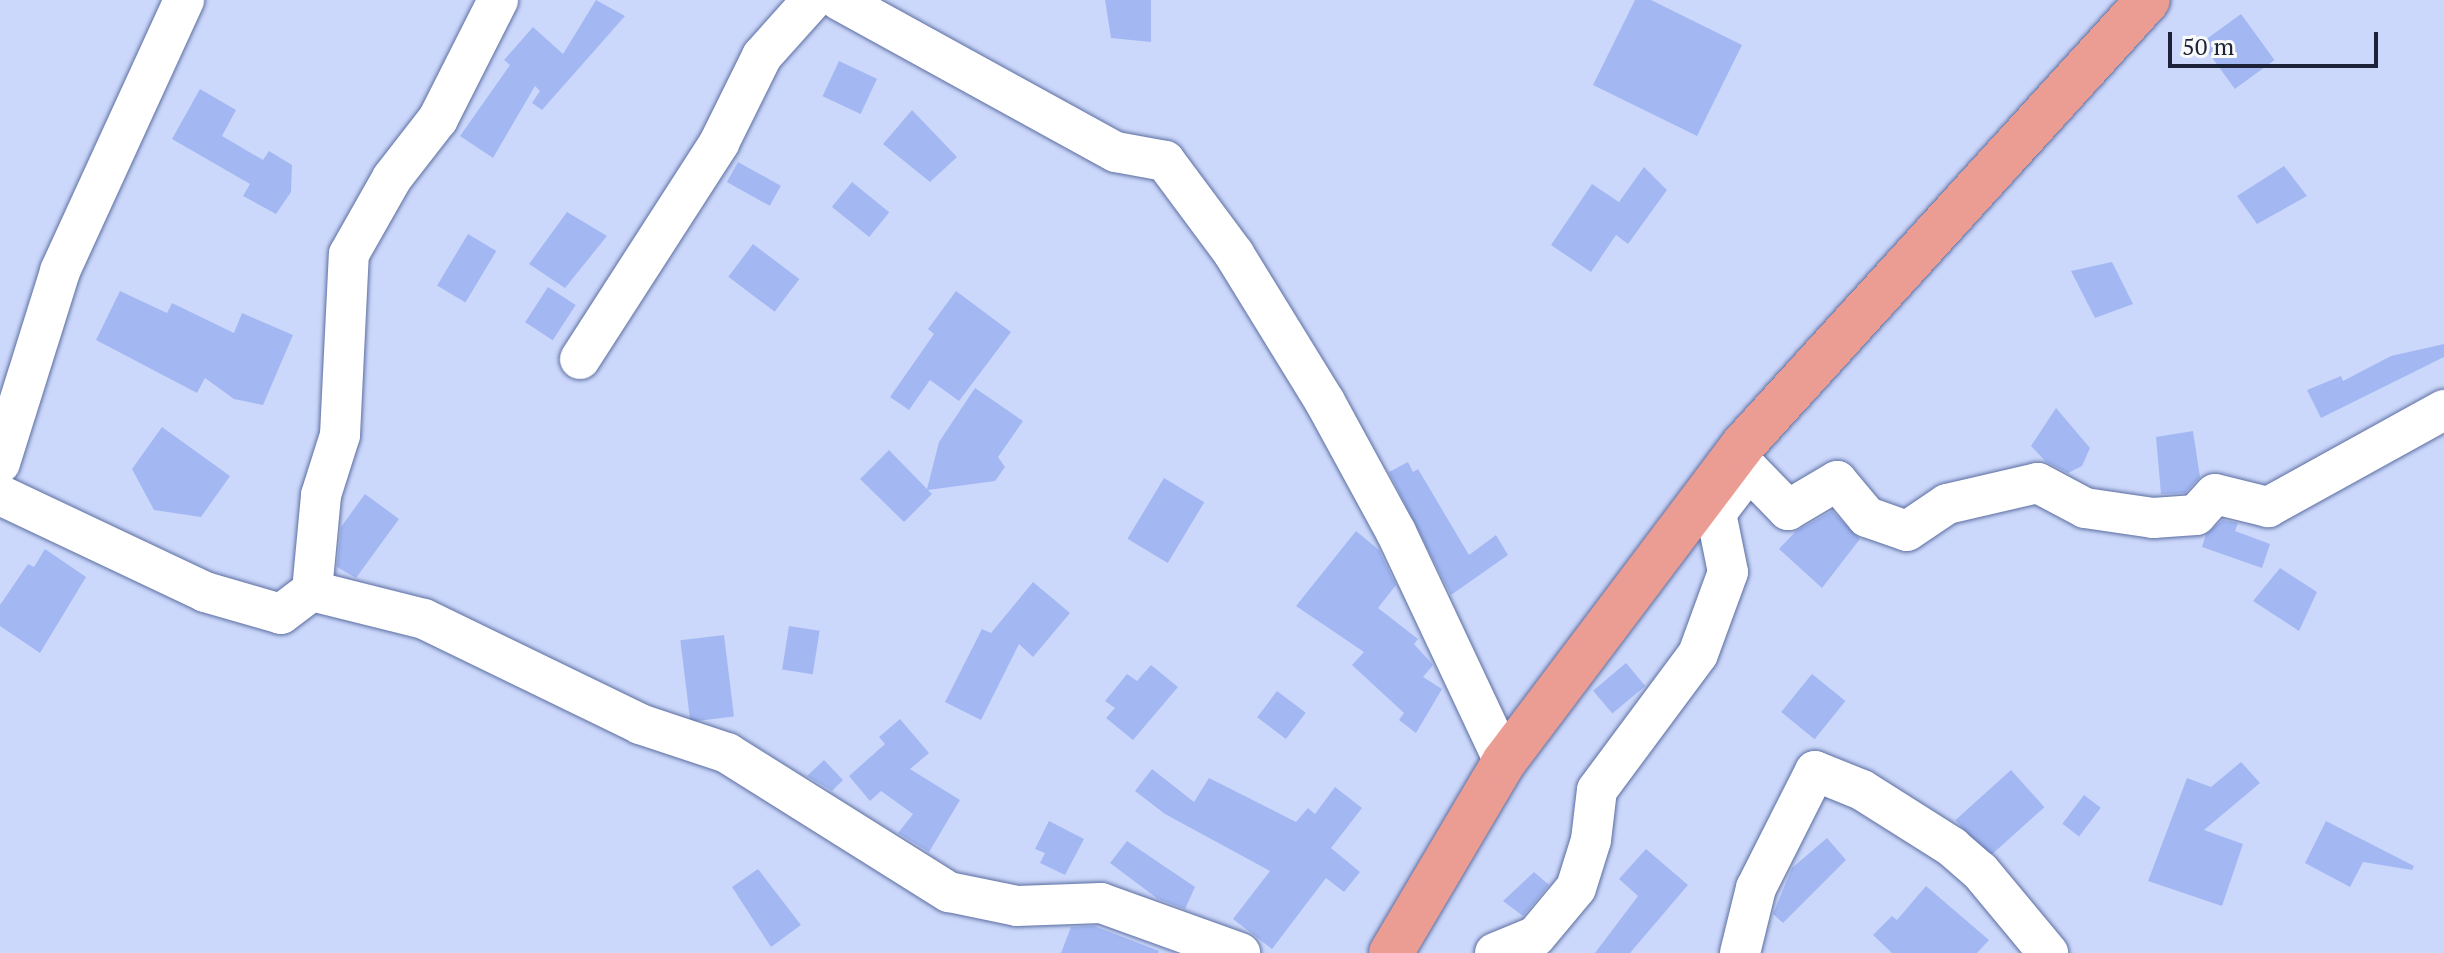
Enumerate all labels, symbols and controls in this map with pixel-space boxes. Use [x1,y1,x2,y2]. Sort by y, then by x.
scale bar [2172,16,2382,66]
text: 50 m [2182,30,2234,62]

